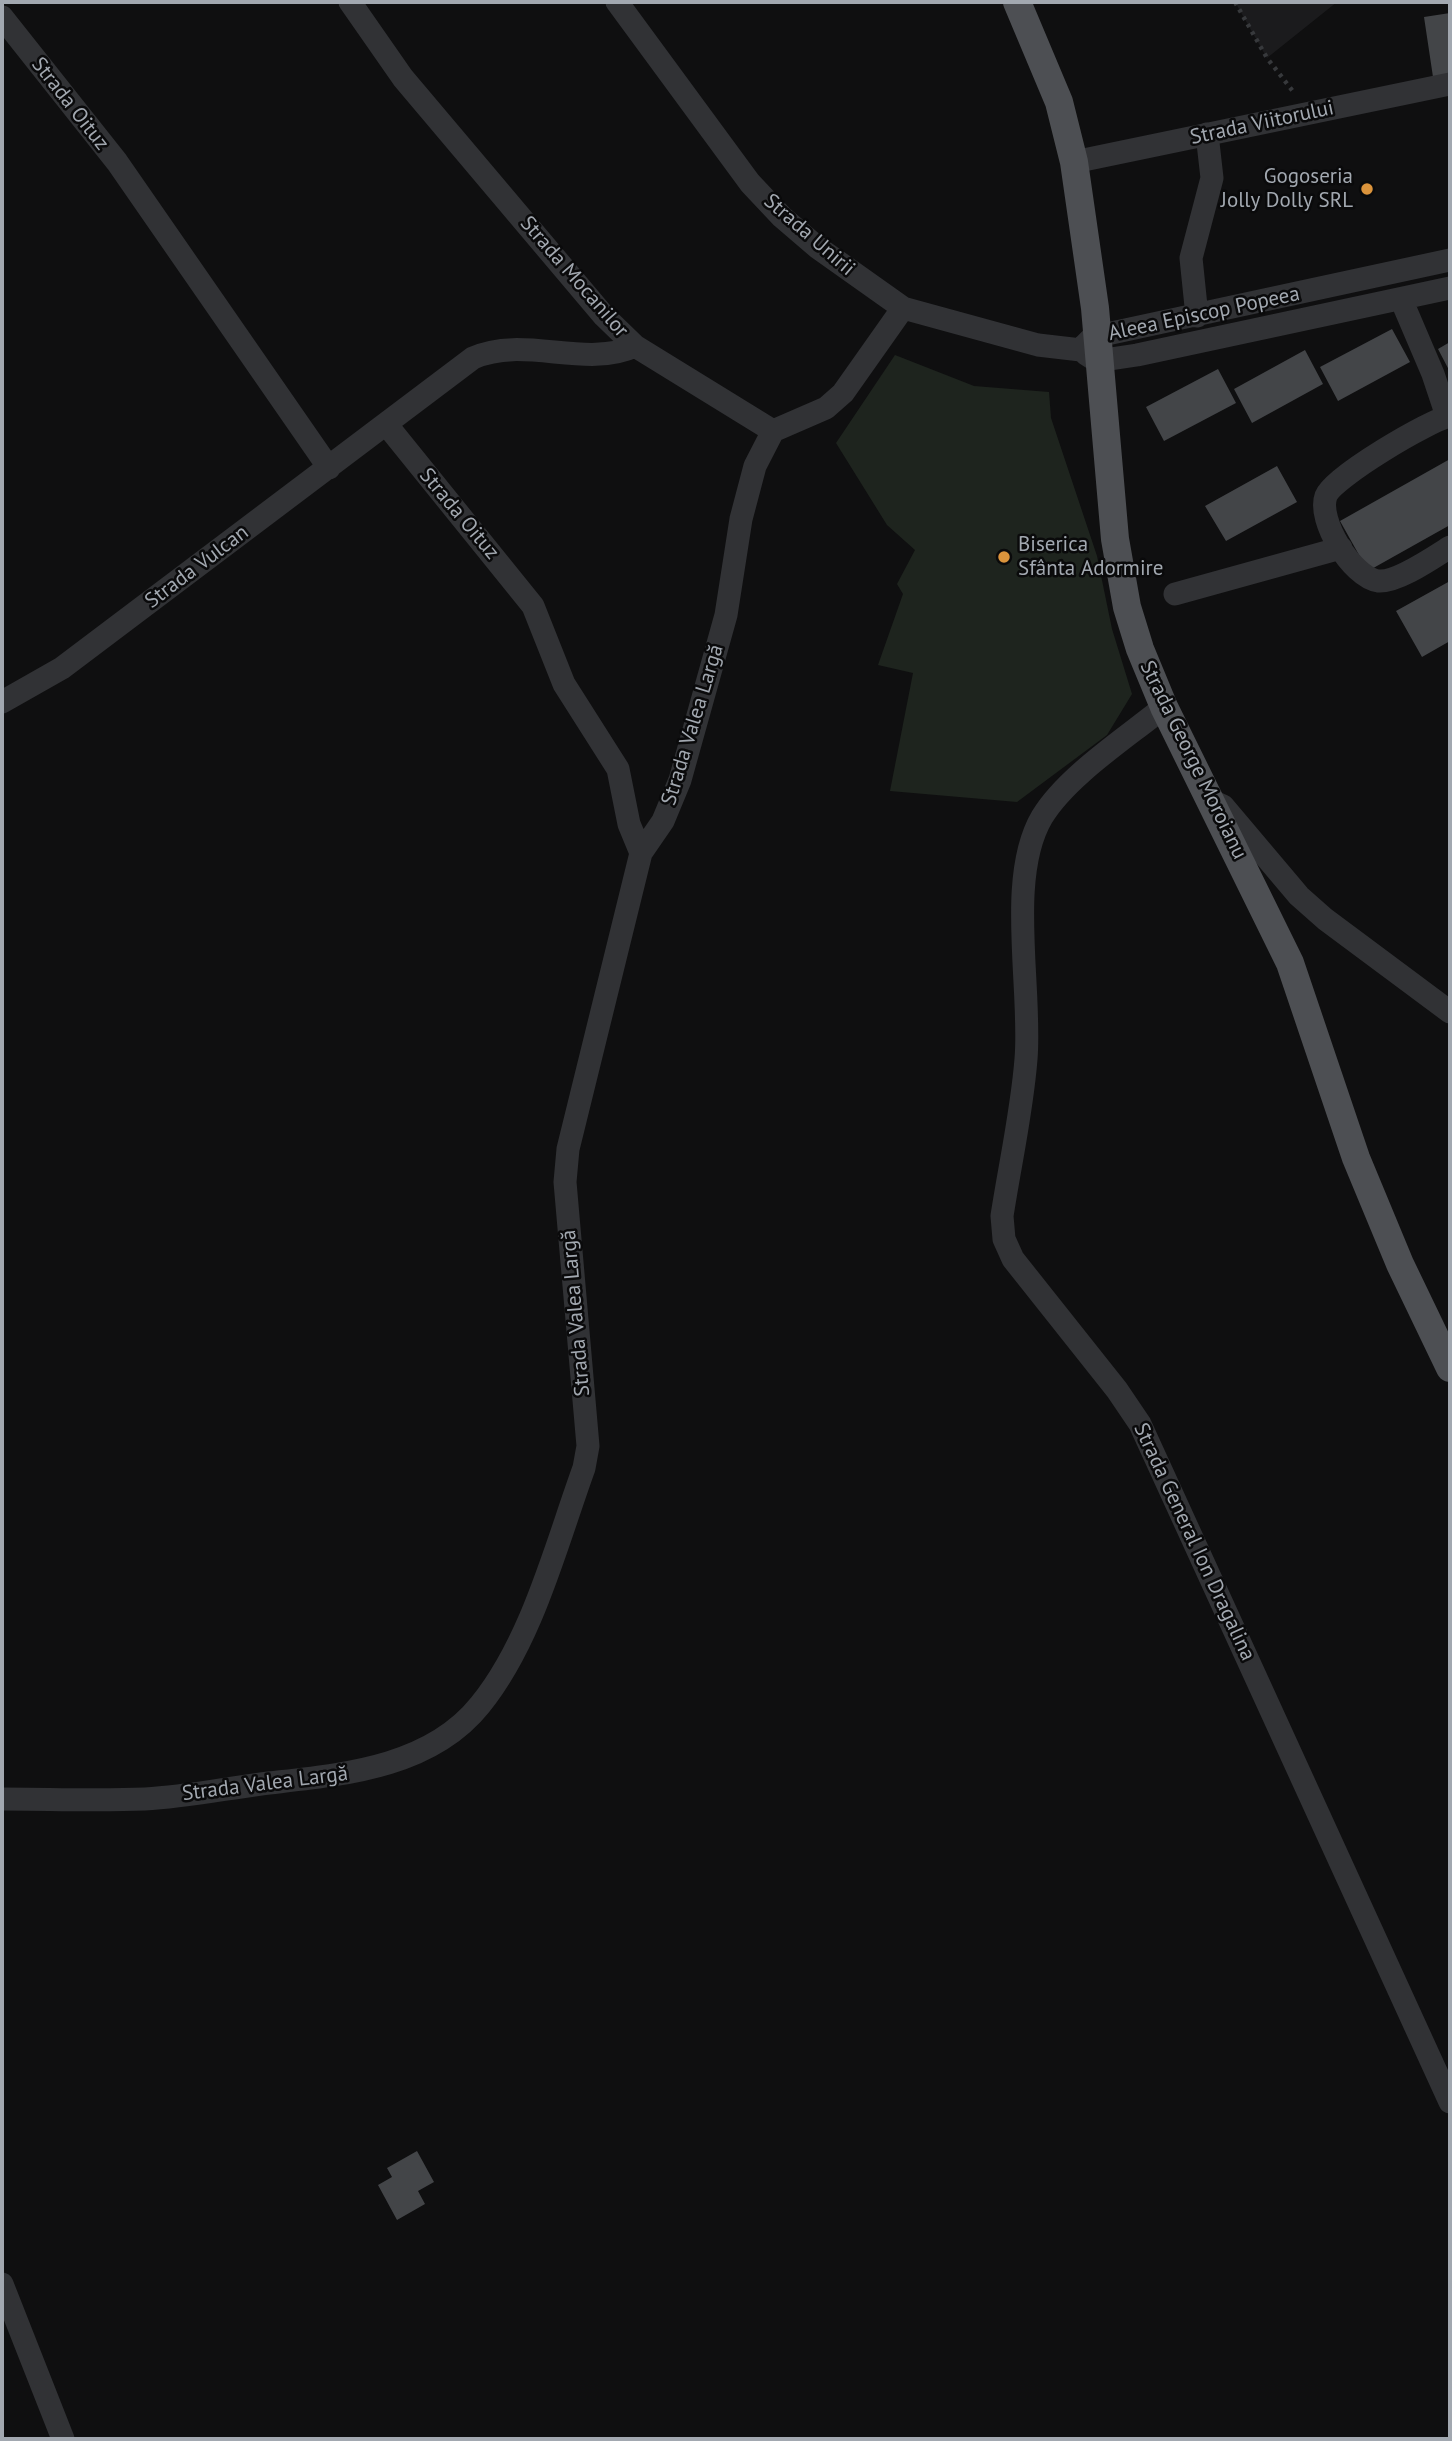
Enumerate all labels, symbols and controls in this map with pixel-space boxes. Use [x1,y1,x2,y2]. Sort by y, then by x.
street label: Strada Oituz [26,53,114,155]
street label: Strada Viitorului [1188,95,1336,151]
place label: Gogoseria Jolly Dolly SRL [1221,164,1353,214]
marker: Gogoseria Jolly Dolly SRL [1359,181,1375,197]
street label: Strada Unirii [758,189,860,281]
street label: Strada Mocanilor [514,211,634,343]
street label: Aleea Episcop Popeea [1106,281,1302,347]
street label: Strada Oituz [414,463,504,565]
street label: Strada Vulcan [140,520,254,614]
place label: Biserica Sfânta Adormire [1018,532,1163,582]
marker: Biserica Sfânta Adormire [996,549,1012,565]
street label: Strada Valea Largă [657,641,729,809]
street label: Strada George Moroianu [1134,657,1252,863]
street label: Strada Valea Largă [556,1229,596,1397]
street label: Strada General Ion Dragalina [1128,1419,1260,1665]
street label: Strada Valea Largă [181,1761,349,1807]

